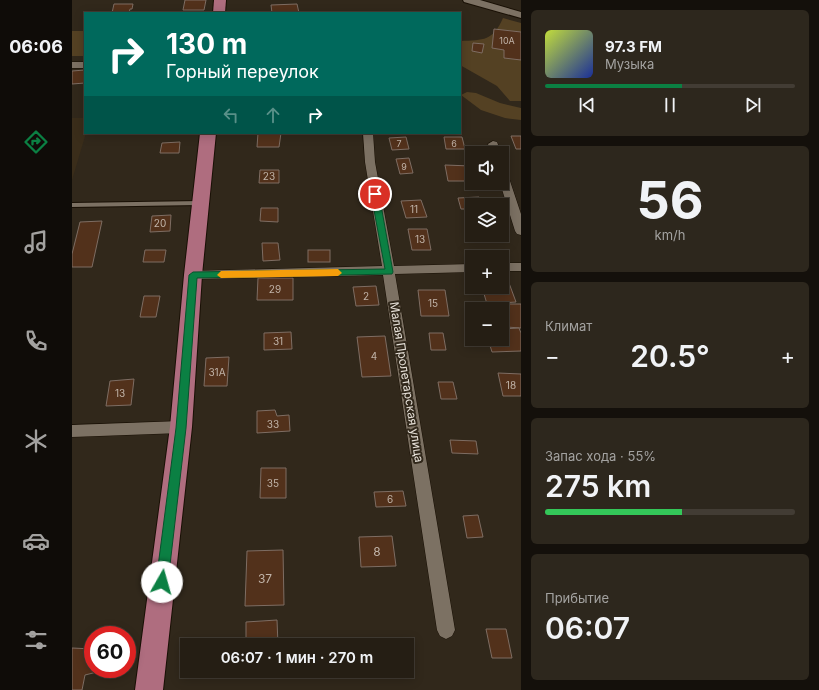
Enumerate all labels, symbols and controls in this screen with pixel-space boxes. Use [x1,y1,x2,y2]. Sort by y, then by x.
text: 130 m [166,27,247,61]
icon: right [100,28,152,80]
house number: 10А [499,35,515,46]
text: 06:06 [9,36,63,57]
text: 97.3 FM [605,37,662,56]
text: Музыка [605,56,654,72]
text: Горный переулок [166,61,319,82]
icon: previous [576,94,598,116]
icon: pause [659,94,681,116]
icon: next [742,94,764,116]
icon: left [220,104,242,126]
icon: ahead [262,104,284,126]
icon: right [304,104,326,126]
icon: directions [22,128,50,156]
house number: 7 [396,138,402,149]
house number: 6 [451,138,457,149]
map controls [465,146,509,346]
button: sound [465,146,509,190]
house number: 9 [401,161,407,172]
text: 56 [636,169,704,232]
house number: 23 [263,170,275,182]
pin [358,177,392,211]
icon: arrive [364,183,386,205]
button: layers [465,198,509,242]
house number: 11 [410,203,418,215]
house number: 20 [154,217,166,229]
text: km/h [655,227,685,243]
icon: music [22,228,50,256]
house number: 13 [415,233,425,245]
button: + [465,250,509,294]
house number: 29 [269,283,281,295]
house number: 2 [363,290,369,302]
house number: 15 [428,297,438,309]
street label: Малая Пролетарская улица [387,301,427,463]
button: − [465,302,509,346]
text: Климат [545,318,592,334]
icon: phone [22,327,50,355]
house number: 31 [273,335,283,347]
text: 20.5° [630,338,710,374]
text: − [545,343,560,369]
text: + [780,343,795,369]
house number: 4 [371,350,377,362]
house number: 31А [208,366,226,378]
house number: 18 [506,379,516,391]
house number: 13 [115,387,125,399]
house number: 33 [267,418,279,430]
icon: climate [22,427,50,455]
text: Запас хода · 55% [545,448,656,464]
text: 275 km [545,468,651,504]
house number: 35 [267,477,279,489]
house number: 6 [387,493,393,505]
icon: car [22,527,50,555]
house number: 8 [373,544,381,559]
position arrow [141,561,183,603]
house number: 37 [258,571,272,586]
text: Прибытие [545,590,609,606]
text: 06:07 [545,610,630,646]
icon: filters [22,626,50,654]
speed limit sign: 60 [84,626,136,678]
text: 06:07 · 1 мин · 270 m [221,648,373,667]

